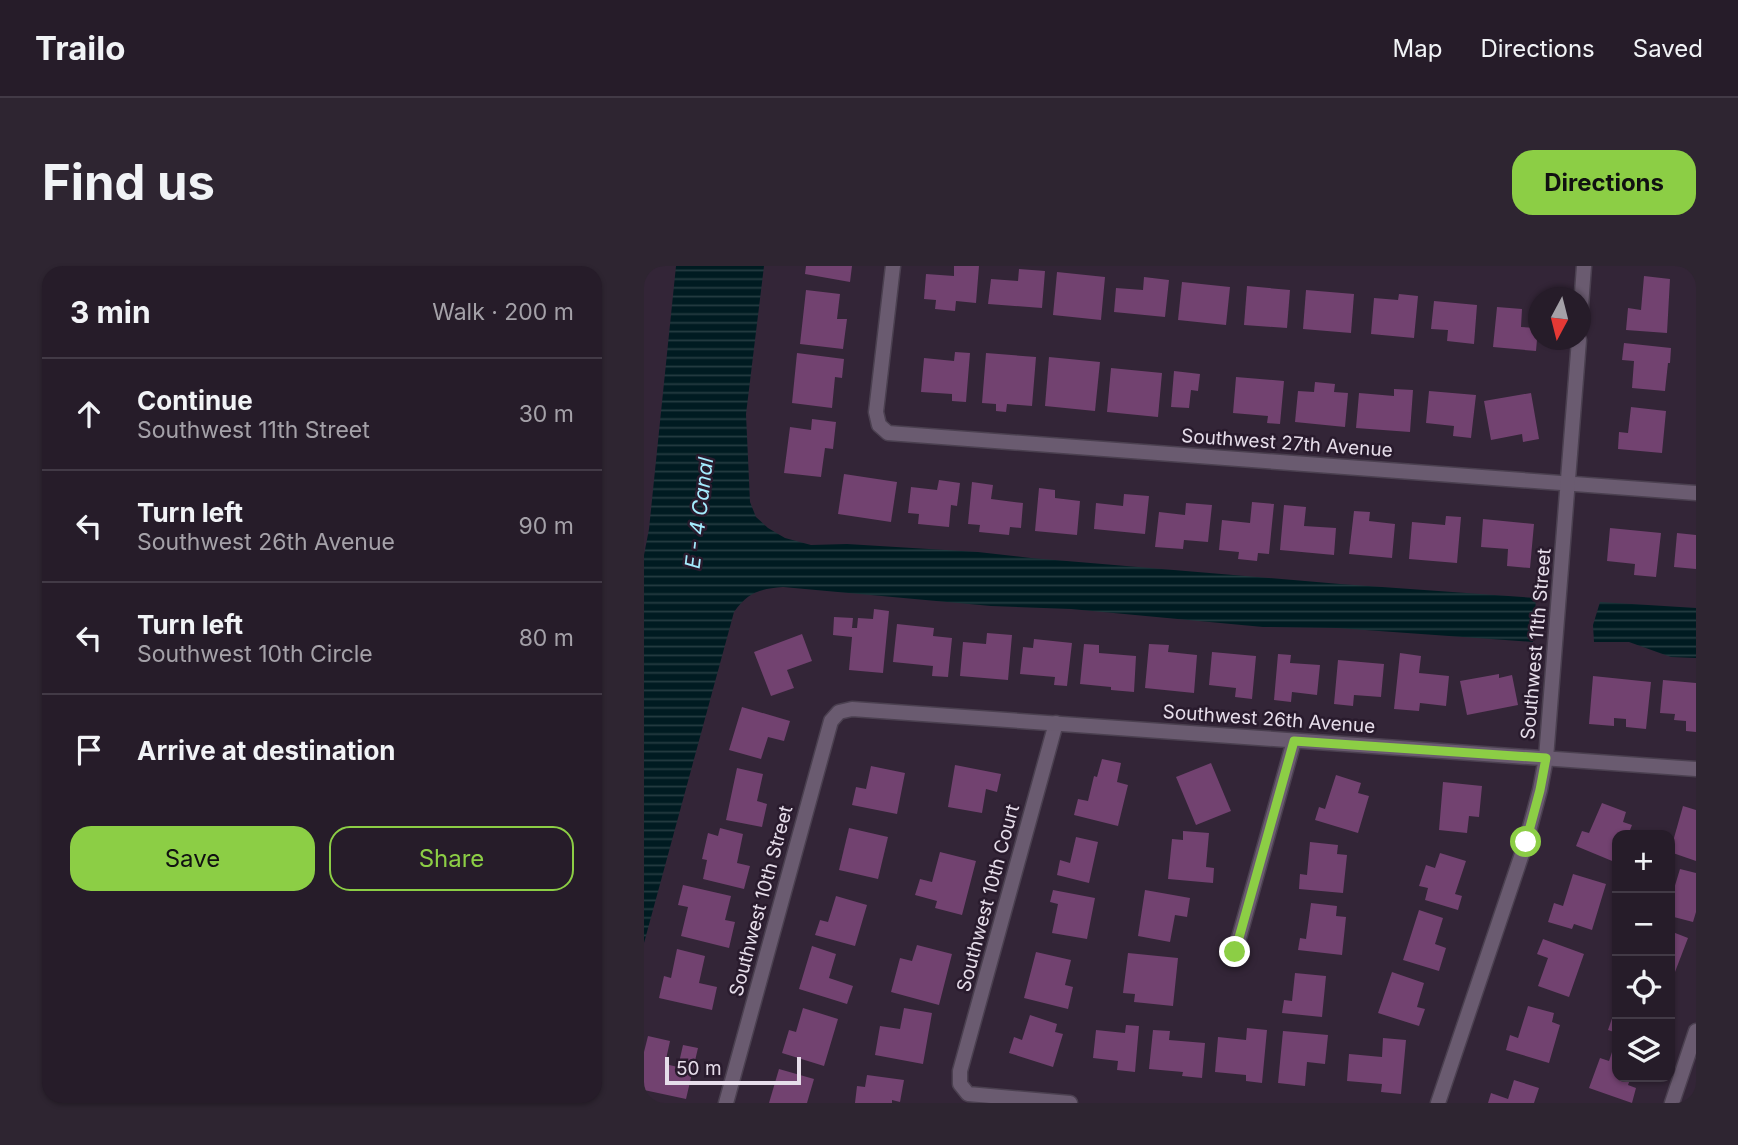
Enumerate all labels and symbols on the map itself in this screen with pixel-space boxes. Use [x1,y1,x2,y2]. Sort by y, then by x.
north arrow [1528,287,1591,350]
street label: Southwest 27th Avenue [1180,424,1394,462]
water label: E - 4 Canal [680,455,718,570]
street label: Southwest 11th Street [1516,547,1556,741]
street label: Southwest 26th Avenue [1162,700,1376,738]
street label: Southwest 10th Court [952,802,1024,994]
street label: Southwest 10th Street [724,803,798,999]
route start [1510,826,1541,857]
route end [1219,936,1250,967]
scale bar [665,1054,802,1086]

